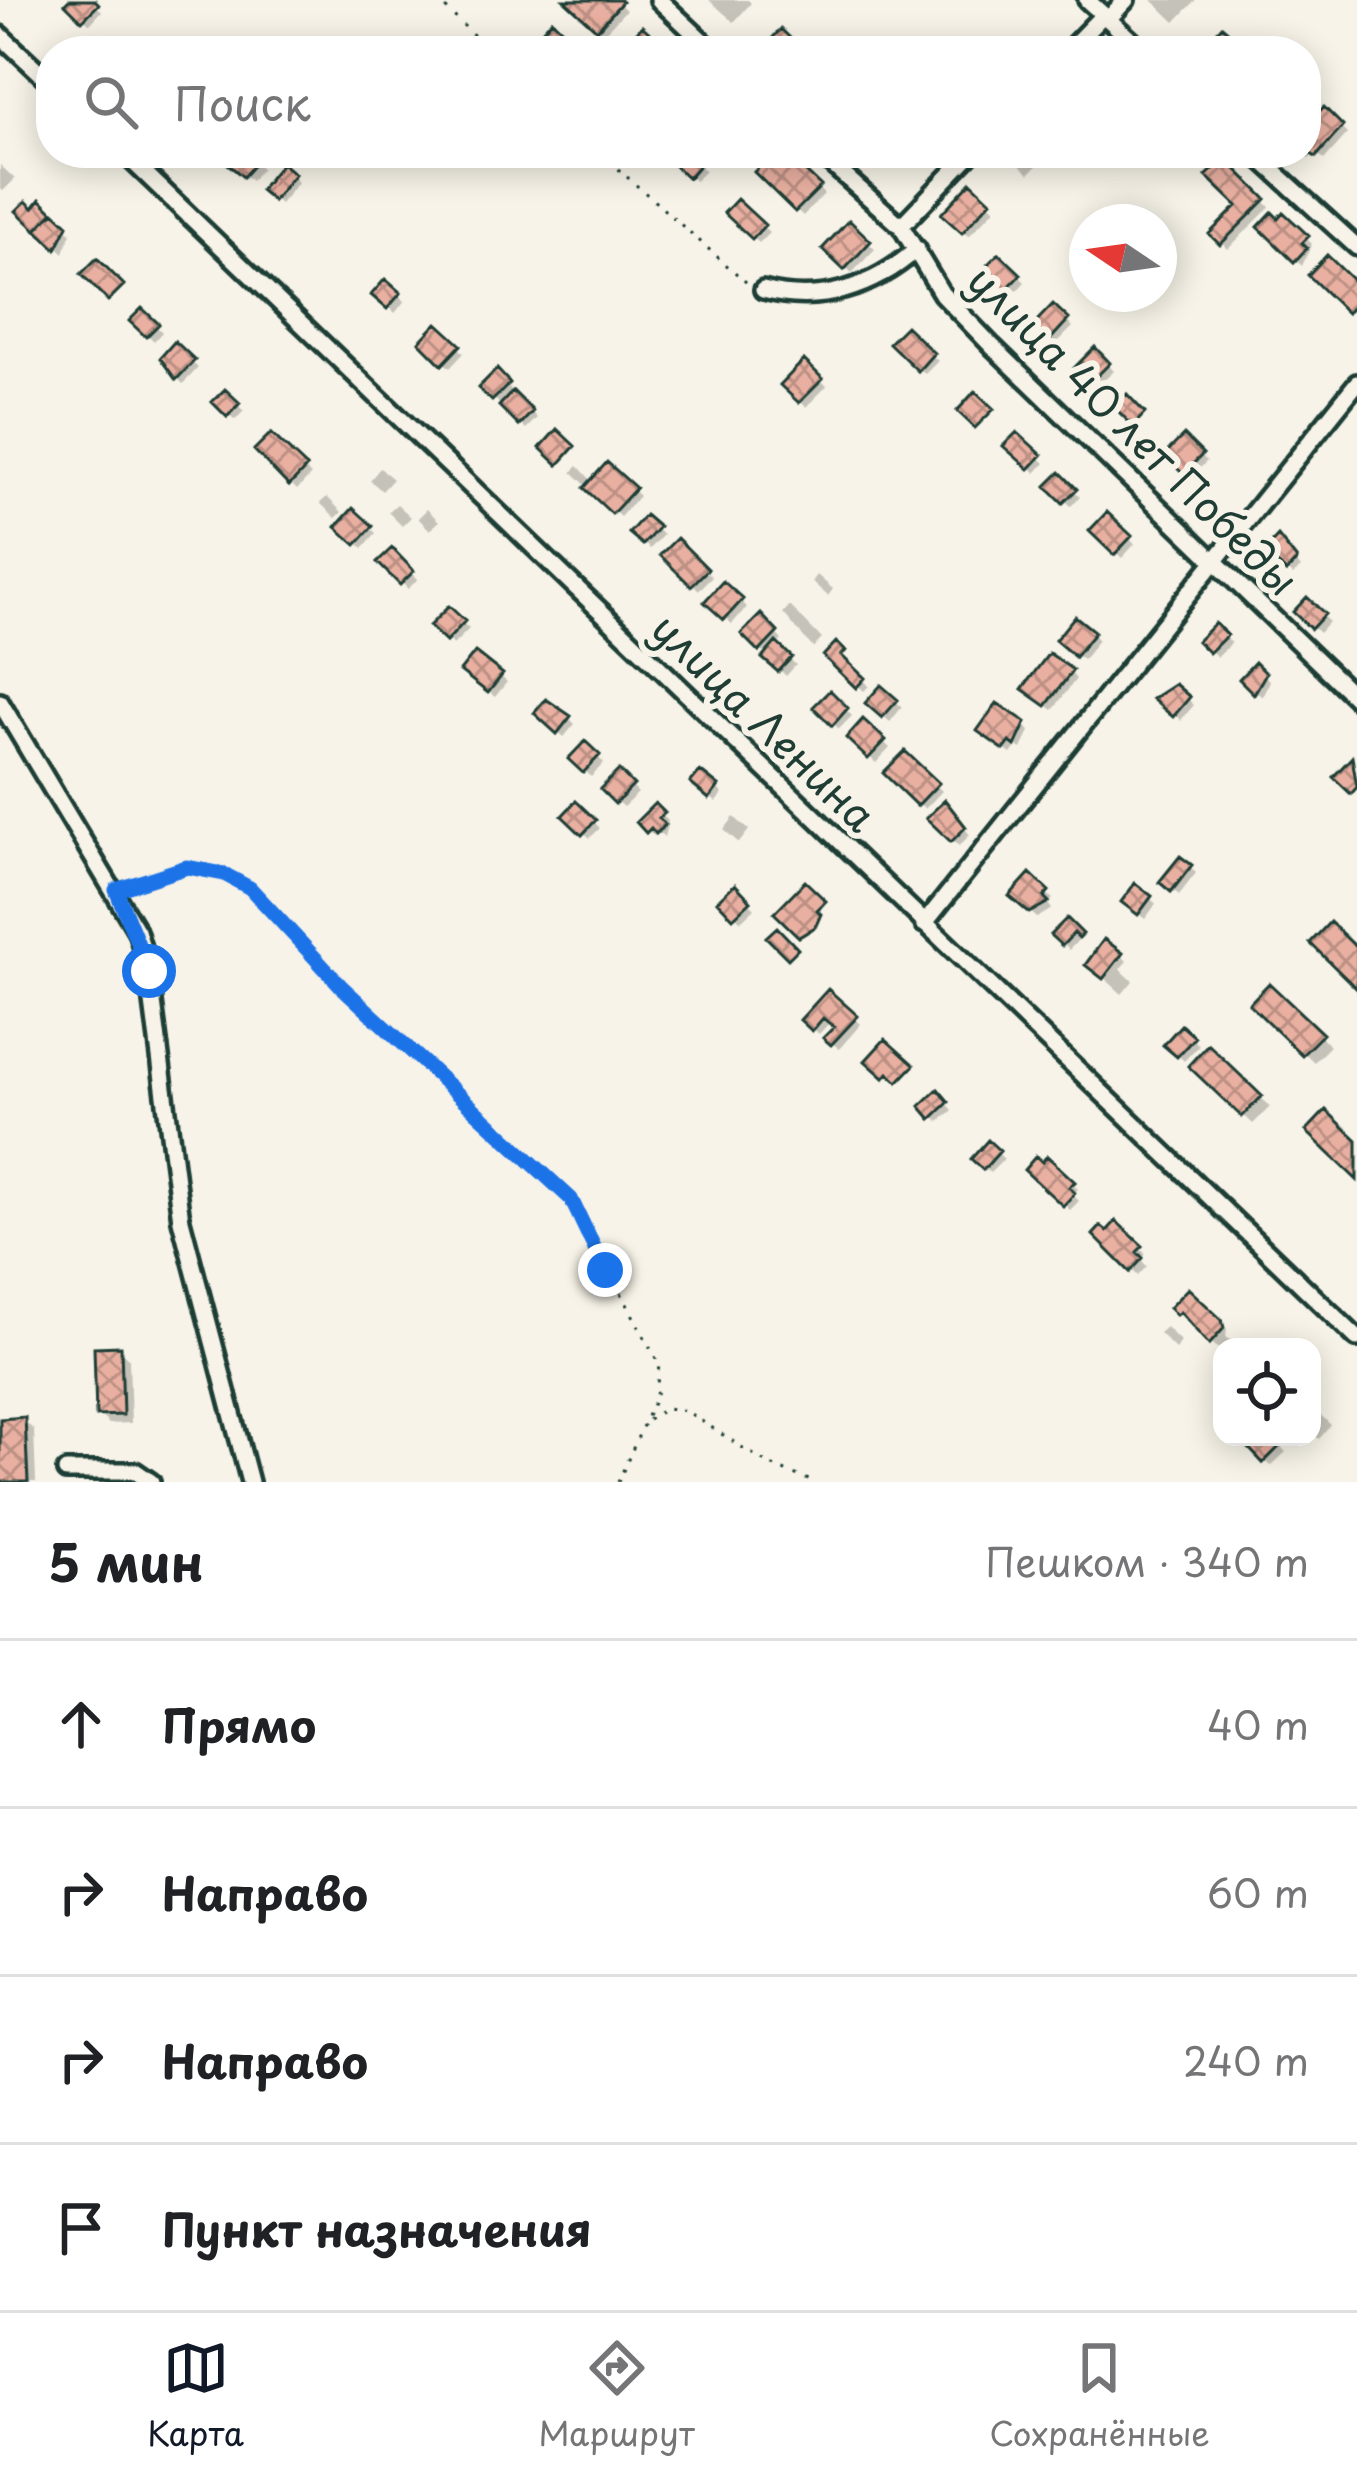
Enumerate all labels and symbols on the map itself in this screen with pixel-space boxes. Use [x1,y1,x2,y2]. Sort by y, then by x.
north arrow [1069,204,1177,312]
street label: улица 40 лет Победы [954,249,1314,609]
street label: улица Ленина [638,597,892,845]
route start [122,944,176,998]
route end [578,1243,632,1297]

